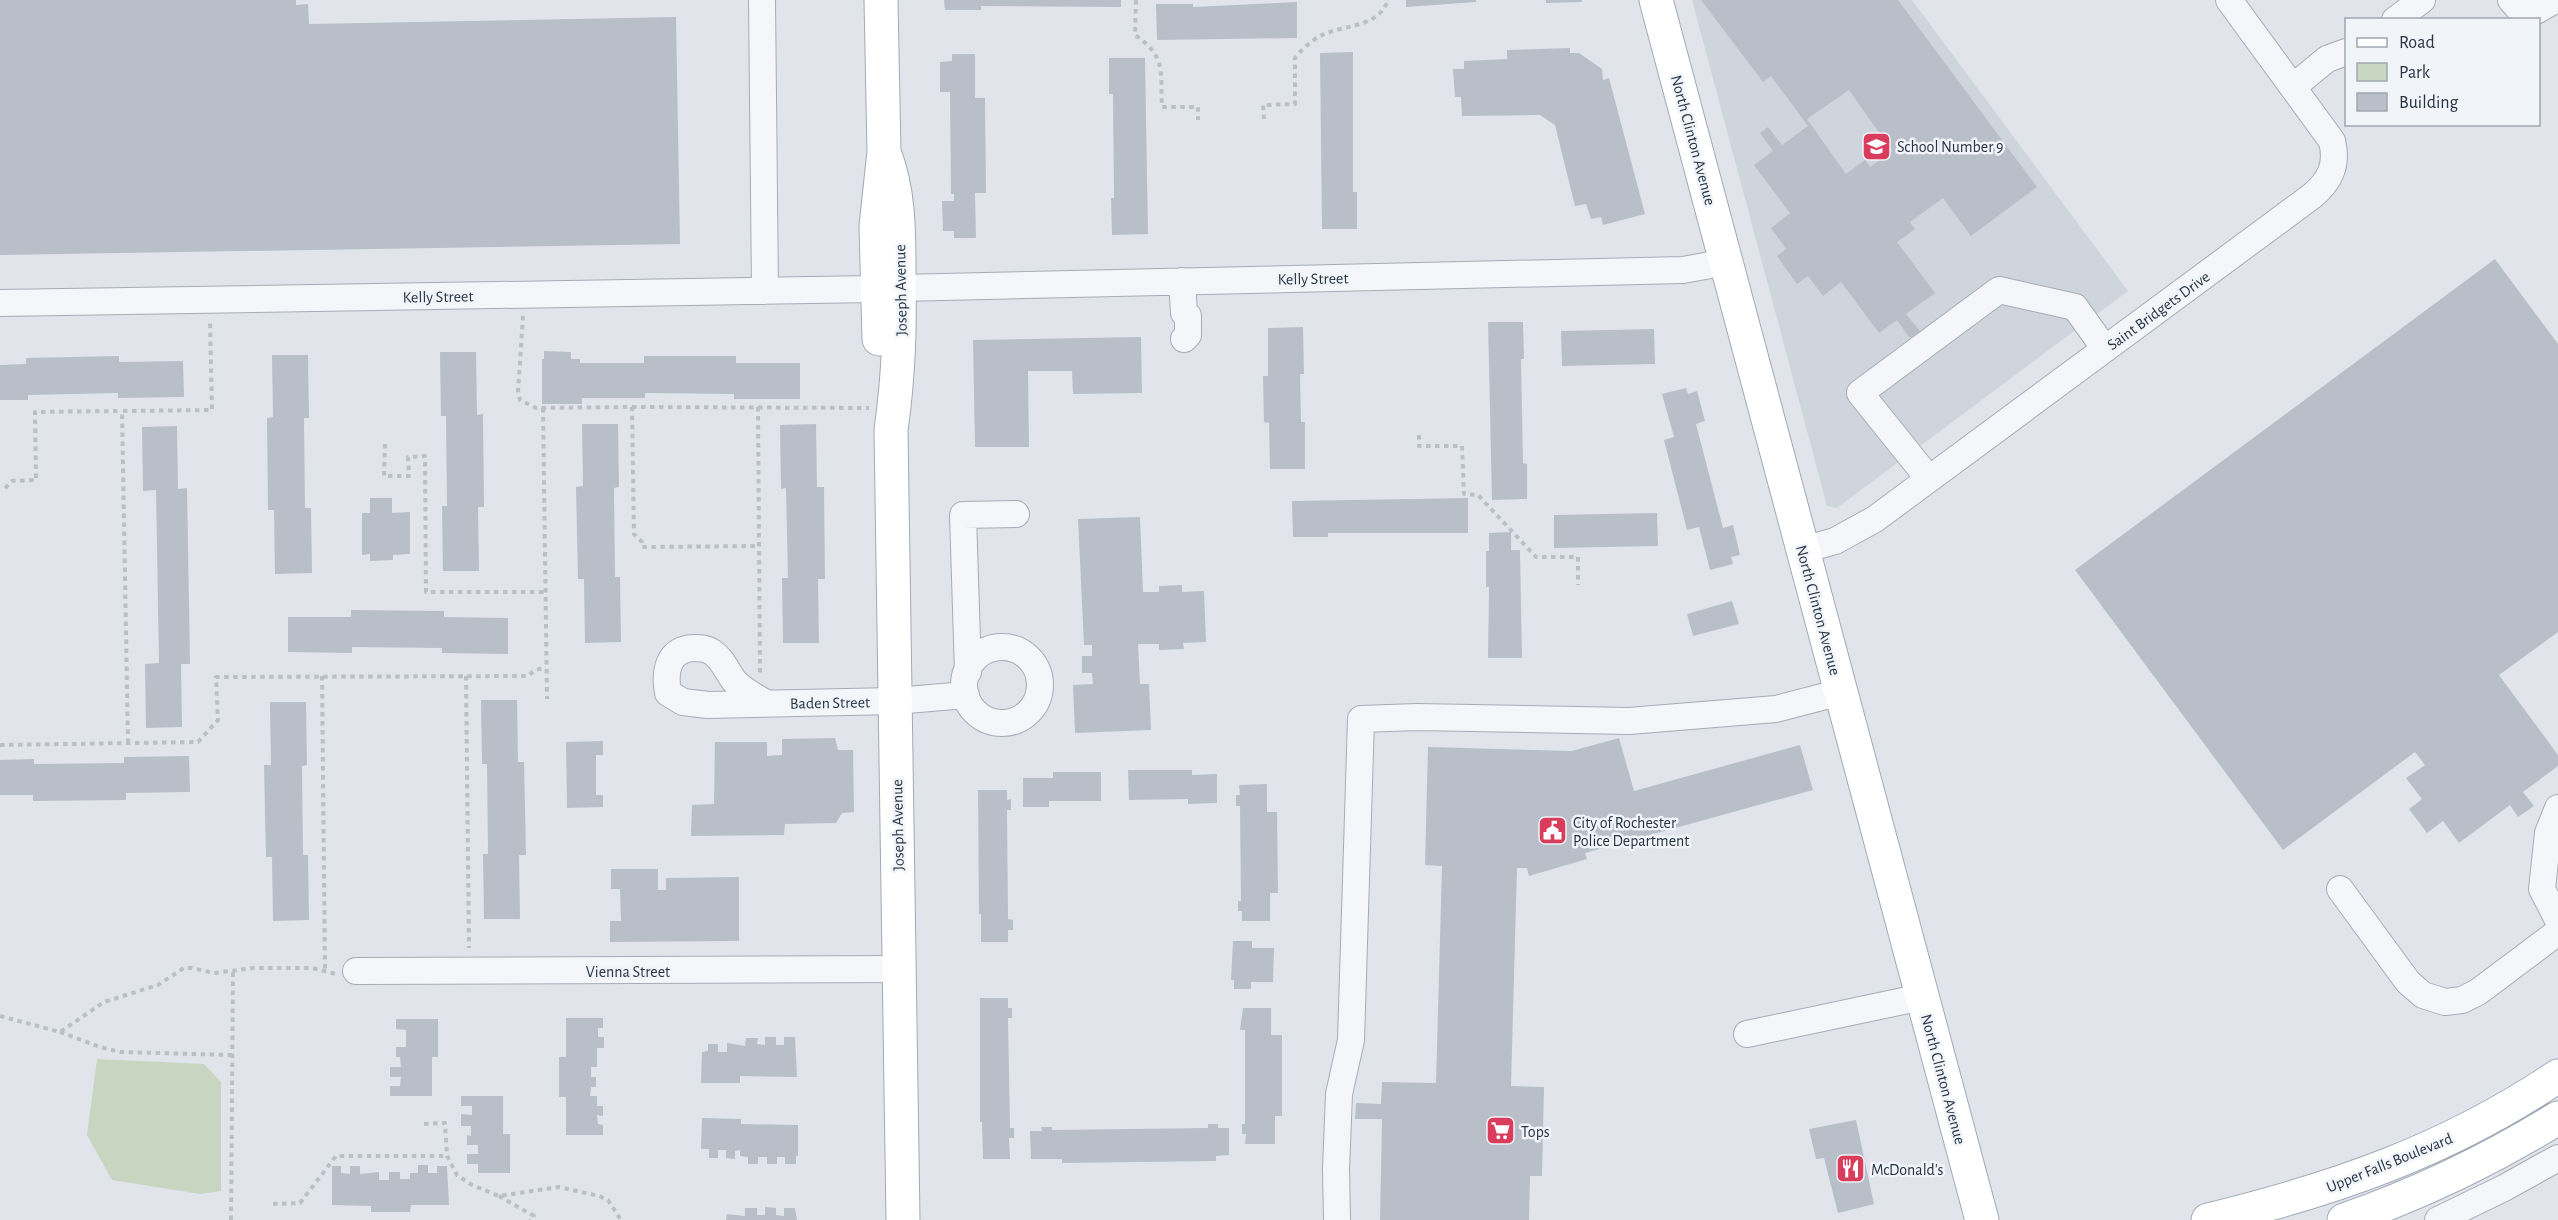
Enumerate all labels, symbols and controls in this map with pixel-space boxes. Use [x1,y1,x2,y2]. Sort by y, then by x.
legend [2345,18,2540,126]
text: Road [2399,34,2435,52]
text: Park [2399,64,2431,82]
street label: North Clinton Avenue [1668,73,1718,207]
text: Building [2399,94,2459,112]
school or university icon: School Number 9 [1860,130,1892,162]
place label: School Number 9 [1897,139,2004,155]
street label: Joseph Avenue [892,244,910,336]
street label: Saint Bridgets Drive [2104,268,2213,353]
street label: Kelly Street [1277,270,1349,289]
street label: Kelly Street [402,288,474,307]
street label: North Clinton Avenue [1793,543,1843,677]
street label: Baden Street [790,694,870,712]
street label: Joseph Avenue [889,779,907,871]
public building icon: City of Rochester Police Department [1536,815,1568,847]
place label: City of Rochester Police Department [1573,815,1689,849]
street label: Vienna Street [586,964,670,980]
street label: North Clinton Avenue [1918,1012,1968,1146]
supermarket icon: Tops [1484,1115,1516,1147]
place label: Tops [1521,1124,1550,1140]
street label: Upper Falls Boulevard [2324,1130,2455,1196]
restaurant icon: McDonald's [1834,1153,1866,1185]
place label: McDonald's [1871,1162,1944,1178]

